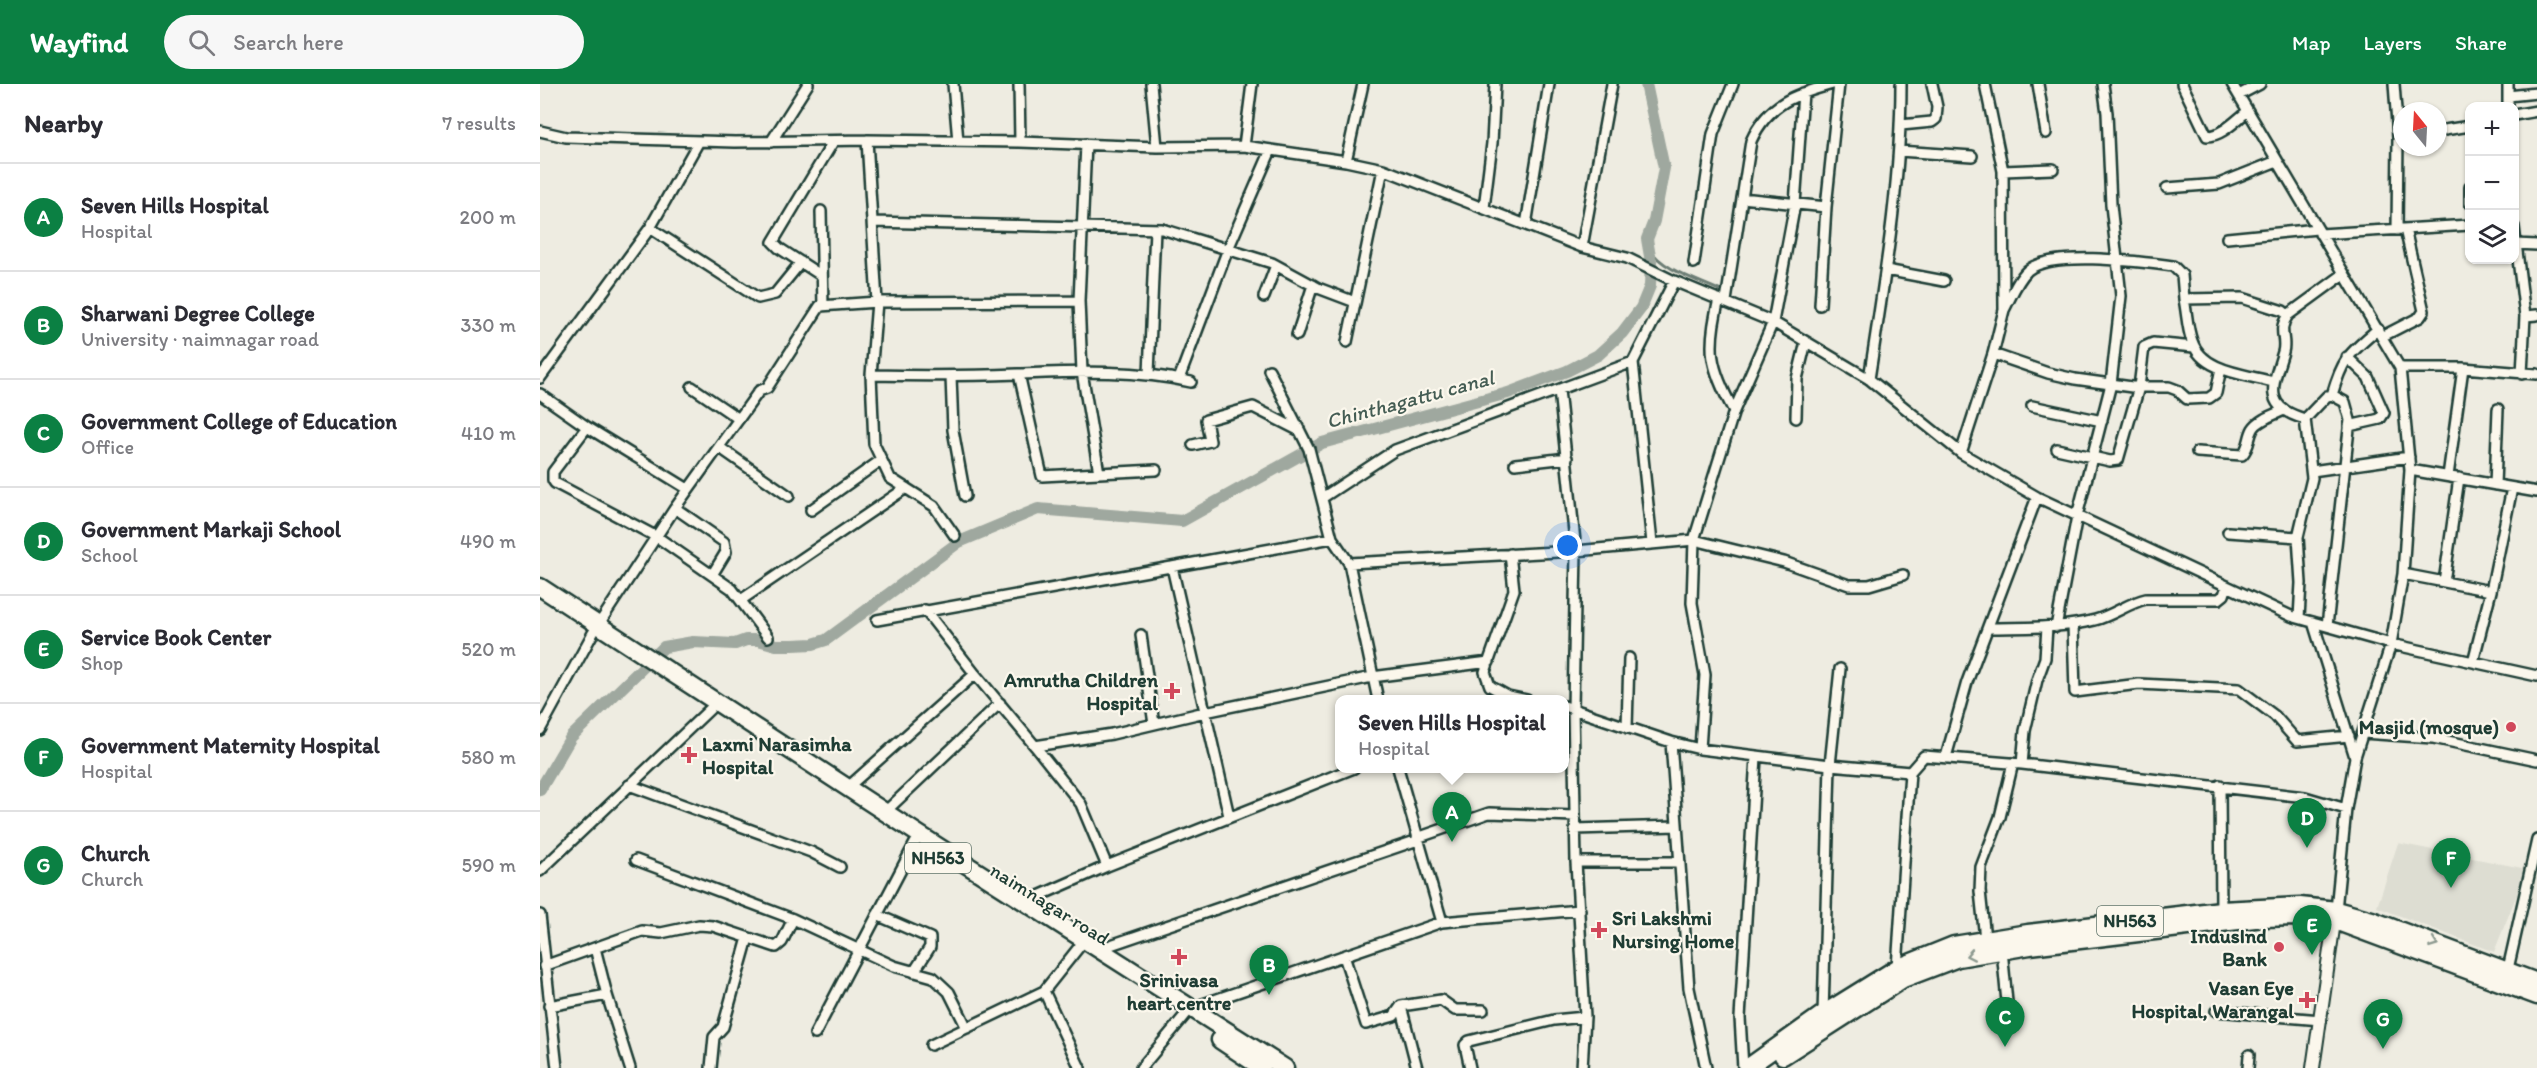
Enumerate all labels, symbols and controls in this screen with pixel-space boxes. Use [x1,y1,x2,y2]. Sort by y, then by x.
search box [164,15,584,69]
text: Wayfind [30,25,128,59]
icon: search [185,26,218,59]
text: Search here [233,29,344,56]
text: Map [2292,30,2331,55]
text: Layers [2364,30,2422,55]
text: Share [2455,30,2507,55]
north arrow [2393,102,2447,156]
map controls [2465,102,2519,264]
button: + [2465,102,2519,156]
text: Nearby [24,107,103,139]
text: 7 results [442,111,516,135]
button: − [2465,156,2519,210]
text: Seven Hills Hospital [81,192,269,219]
text: A [37,205,50,229]
text: 200 m [460,205,516,229]
button: layers [2465,210,2519,264]
text: Hospital [81,219,153,243]
text: Sharwani Degree College [81,300,315,327]
text: B [37,313,50,337]
text: 330 m [461,313,516,337]
text: University · naimnagar road [81,327,319,351]
water label: Chinthagattu canal [1323,364,1499,433]
text: Government College of Education [81,408,397,435]
text: C [37,421,50,445]
text: 410 m [461,421,516,445]
text: Office [81,435,134,459]
text: Government Markaji School [81,516,341,543]
text: D [37,529,50,553]
text: 490 m [460,529,516,553]
your location [1553,531,1582,560]
text: School [81,543,138,567]
text: Service Book Center [81,624,271,651]
text: E [38,637,49,661]
text: 520 m [461,637,516,661]
text: Shop [81,651,123,675]
place label: Amrutha Children Hospital [1003,668,1159,716]
marker: Amrutha Children Hospital [1163,682,1181,700]
popup [1335,695,1569,773]
text: Seven Hills Hospital [1358,709,1546,736]
place label: Masjid (mosque) [2359,715,2499,740]
marker: Masjid (mosque) [2504,720,2518,734]
text: Government Maternity Hospital [81,732,380,759]
place label: Laxmi Narasimha Hospital [702,732,852,780]
text: Hospital [1358,736,1430,760]
text: F [38,745,49,769]
text: 580 m [461,745,516,769]
marker: Laxmi Narasimha Hospital [680,746,698,764]
text: Hospital [81,759,153,783]
pin: A [1432,792,1472,842]
pin: D [2288,798,2326,848]
pin: F [2432,838,2470,888]
text: Church [81,840,150,867]
road number: NH563 [905,843,971,873]
text: G [37,853,50,877]
text: 590 m [461,853,516,877]
street label: naimnagar road [986,858,1114,950]
text: Church [81,867,143,891]
place label: Sri Lakshmi Nursing Home [1612,906,1735,954]
road number: NH563 [2097,906,2163,936]
pin: E [2292,906,2332,955]
marker: Sri Lakshmi Nursing Home [1590,921,1608,939]
place label: IndusInd Bank [2190,924,2268,971]
one-way arrow [2428,935,2439,948]
marker: IndusInd Bank [2272,940,2286,954]
pin: B [1250,946,1288,995]
marker: Srinivasa heart centre [1170,948,1188,966]
one-way arrow [1965,948,1975,961]
place label: Srinivasa heart centre [1127,968,1232,1015]
place label: Vasan Eye Hospital, Warangal [2131,976,2294,1024]
marker: Vasan Eye Hospital, Warangal [2298,991,2316,1009]
pin: C [1986,998,2024,1047]
pin: G [2364,1000,2402,1049]

